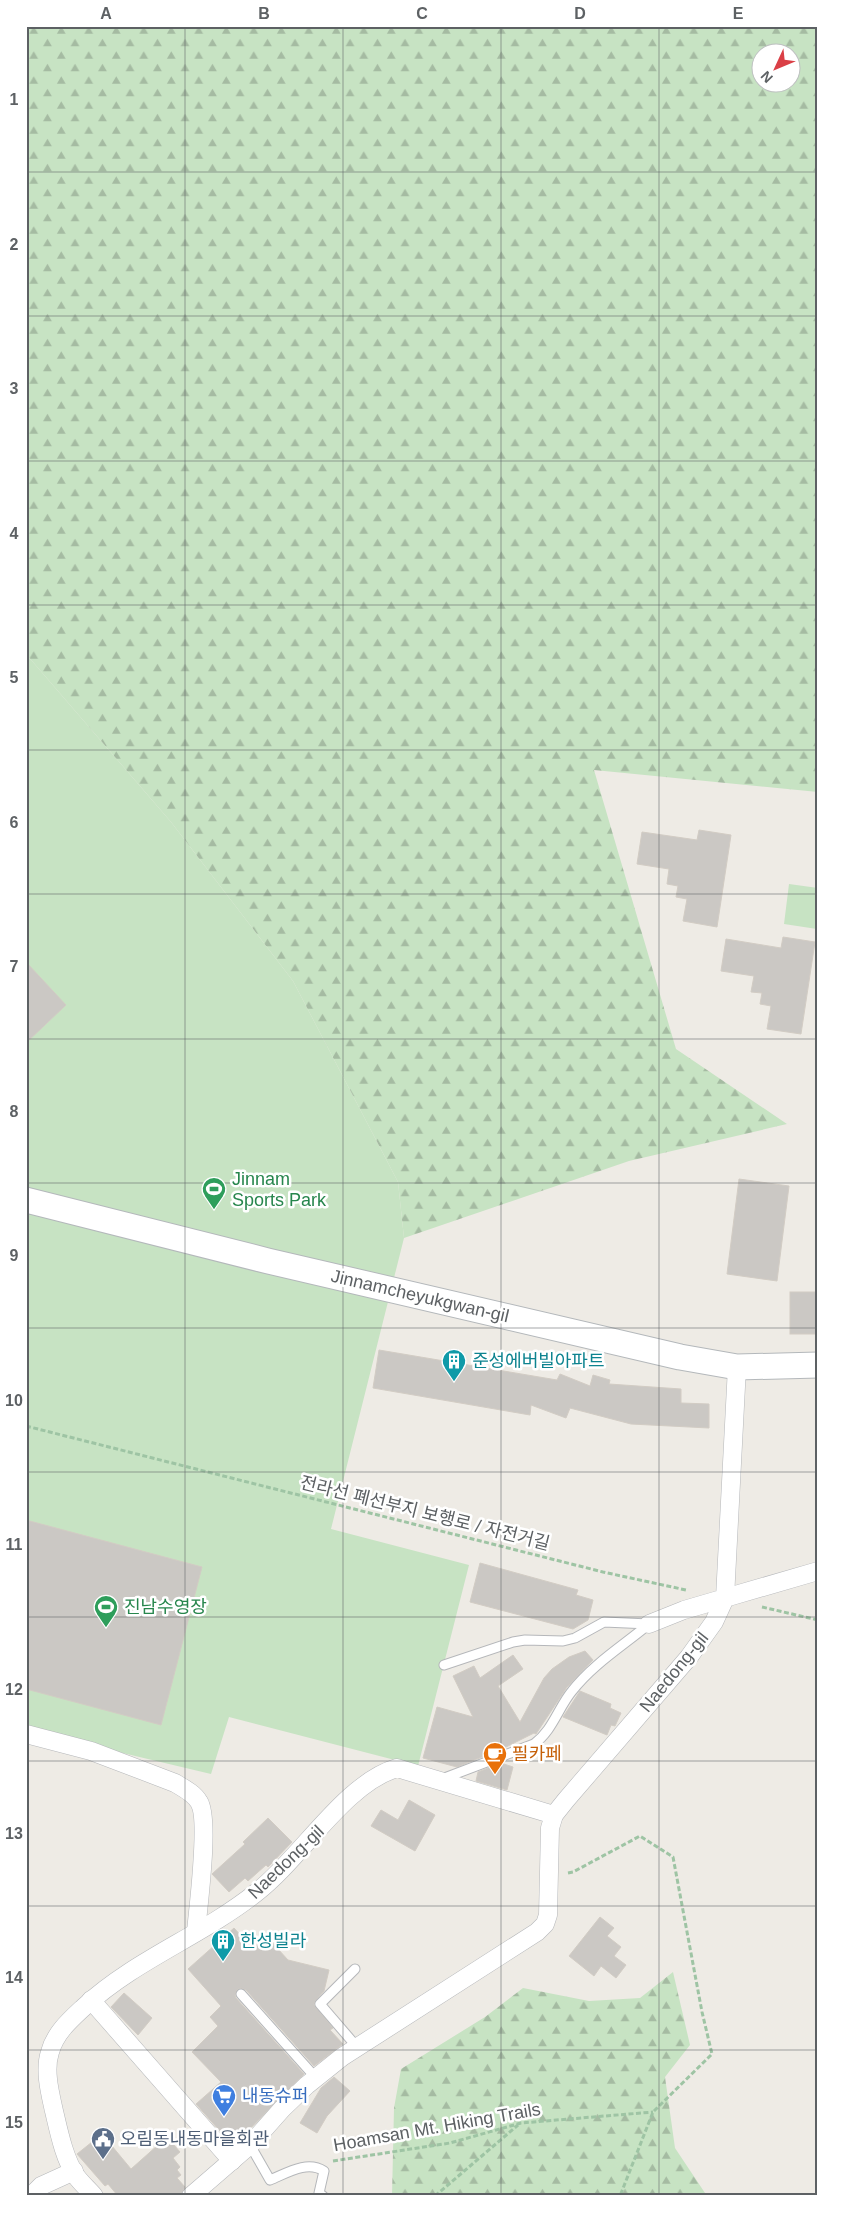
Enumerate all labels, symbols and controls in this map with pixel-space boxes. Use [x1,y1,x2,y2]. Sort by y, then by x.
text: A [100,5,112,22]
text: B [258,5,270,22]
text: C [416,5,428,22]
text: D [574,5,586,22]
text: E [733,5,744,22]
north arrow [752,42,802,92]
text: N [757,68,776,86]
text: 1 [10,91,19,108]
text: 2 [10,236,19,253]
text: 3 [10,380,19,397]
text: 4 [10,525,19,542]
text: 5 [10,669,19,686]
text: 6 [10,814,19,831]
text: 7 [10,958,19,975]
text: 8 [10,1103,19,1120]
place label: Jinnam Sports Park [232,1169,327,1210]
sports icon: Jinnam Sports Park [201,1176,227,1210]
text: 9 [10,1247,19,1264]
street label: Jinnamcheyukgwan-gil [329,1266,511,1326]
building icon: 준성에버빌아파트 [441,1348,467,1382]
place label: 준성에버빌아파트 [472,1351,604,1371]
text: 10 [5,1392,23,1409]
street label: 전라선 폐선부지 보행로 / 자전거길 [298,1472,552,1554]
text: 11 [6,1536,23,1553]
sports icon: 진남수영장 [93,1594,119,1628]
place label: 진남수영장 [124,1597,207,1617]
street label: Naedong-gil [636,1628,712,1716]
text: 12 [5,1681,23,1698]
cafe icon: 필카페 [482,1741,508,1775]
place label: 필카페 [512,1744,562,1764]
street label: Naedong-gil [244,1821,328,1903]
text: 13 [5,1825,23,1842]
building icon: 한성빌라 [210,1928,236,1962]
place label: 한성빌라 [240,1931,307,1951]
text: 14 [5,1969,23,1986]
supermarket icon: 내동슈퍼 [211,2083,237,2117]
place label: 내동슈퍼 [242,2086,308,2106]
street label: Hoamsan Mt. Hiking Trails [332,2099,542,2155]
text: 15 [5,2114,23,2131]
public building icon: 오림동내동마을회관 [90,2126,116,2160]
place label: 오림동내동마을회관 [120,2129,269,2149]

